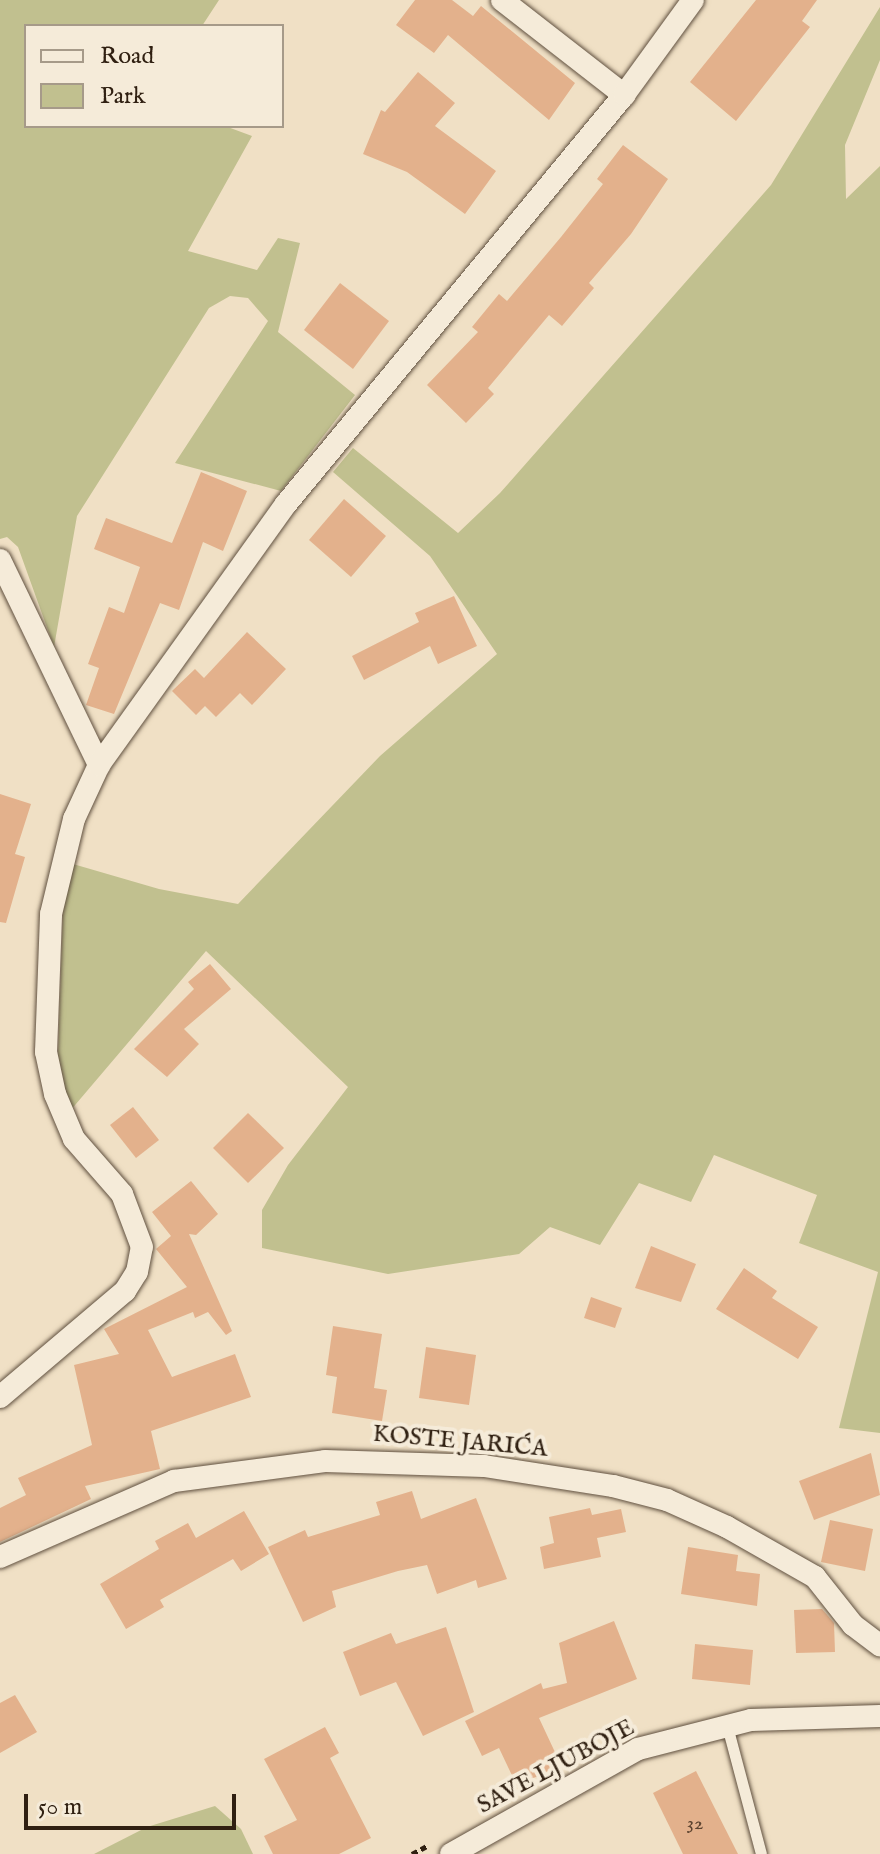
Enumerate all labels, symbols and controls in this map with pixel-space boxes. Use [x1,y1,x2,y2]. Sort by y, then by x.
legend [24,24,284,128]
text: Road [100,41,154,72]
text: Park [100,81,146,112]
street label: KOSTE JARIĆA [371,1420,549,1464]
street label: SAVE LJUBOJE [473,1714,639,1820]
scale bar [28,1778,240,1828]
text: 50 m [38,1792,82,1823]
house number: 32 [687,1811,703,1835]

